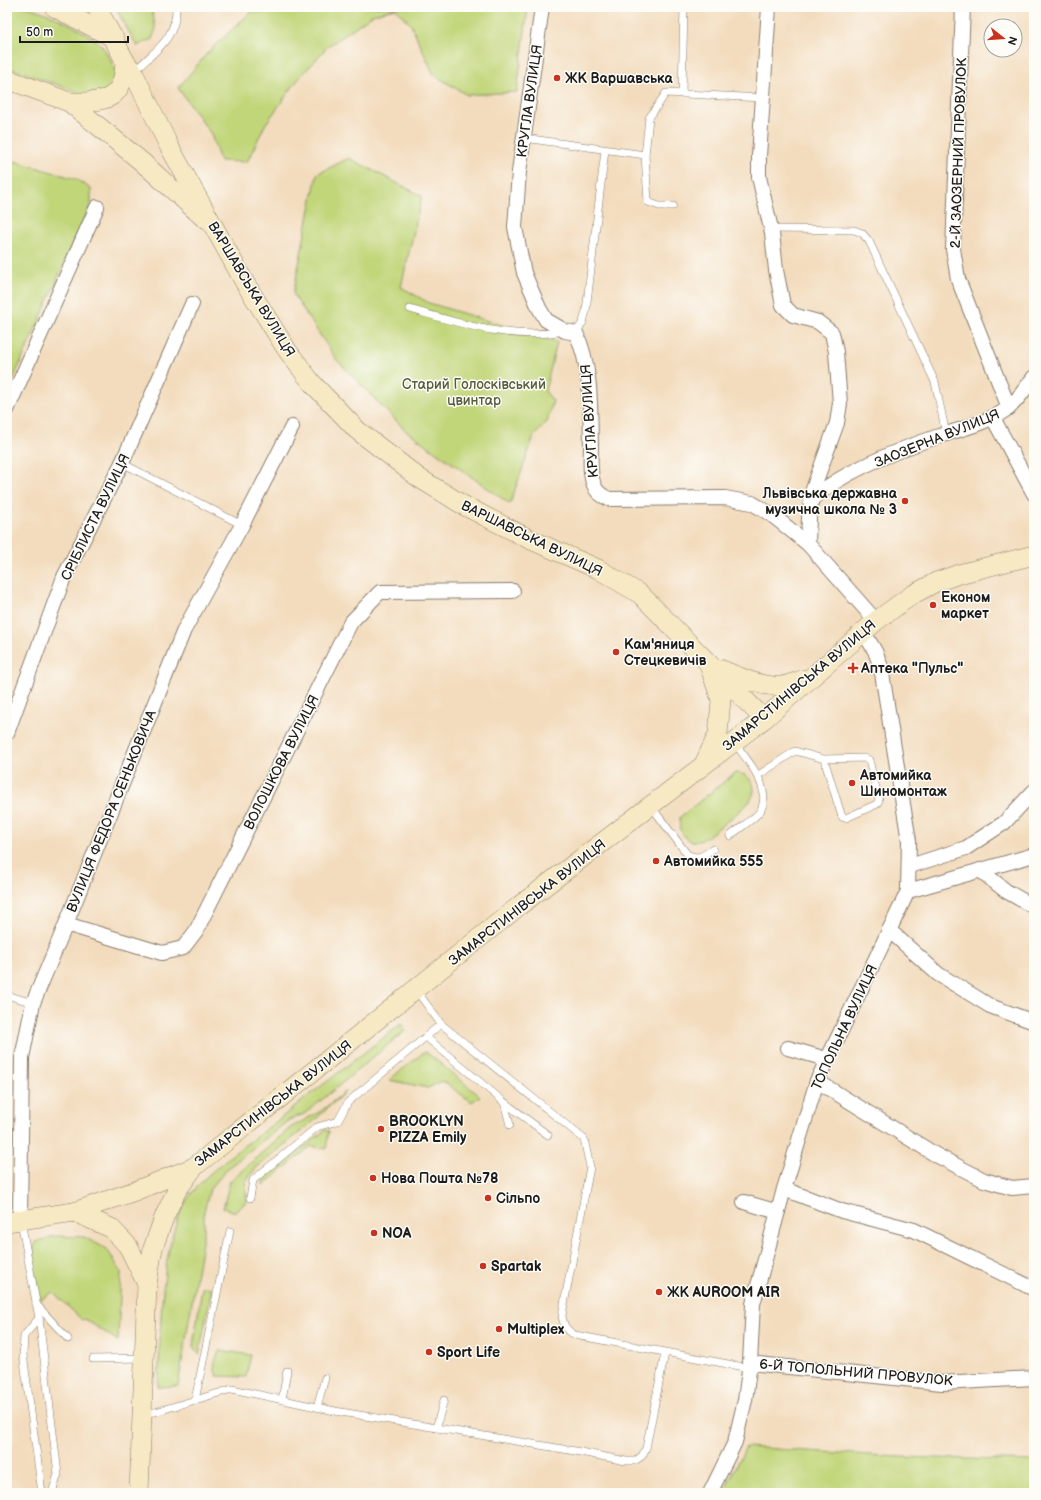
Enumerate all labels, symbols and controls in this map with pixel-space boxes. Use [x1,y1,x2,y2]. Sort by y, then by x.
scale bar [20,18,128,44]
north arrow [983,18,1023,58]
text: 50 m [26,25,53,40]
text: N [1005,35,1020,47]
street label: КРУГЛА ВУЛИЦЯ [513,44,546,159]
street label: 2-Й ЗАОЗЕРНИЙ ПРОВУЛОК [947,56,970,249]
place label: ЖК Варшавська [565,70,674,87]
marker: ЖК Варшавська [552,73,562,83]
street label: ВАРШАВСЬКА ВУЛИЦЯ [204,218,299,360]
street label: КРУГЛА ВУЛИЦЯ [577,364,602,478]
park label: Старий Голосківський цвинтар [402,376,546,409]
street label: ЗАОЗЕРНА ВУЛИЦЯ [872,406,1002,471]
street label: СРІБЛИСТА ВУЛИЦЯ [57,451,134,583]
place label: Львівська державна музична школа № 3 [762,485,898,518]
marker: Львівська державна музична школа № 3 [900,496,910,506]
street label: ВАРШАВСЬКА ВУЛИЦЯ [458,497,605,580]
place label: Економ маркет [941,589,990,622]
marker: Економ маркет [928,600,938,610]
street label: ЗАМАРСТИНІВСЬКА ВУЛИЦЯ [719,616,879,755]
place label: Кам'яниця Стецкевичів [624,636,707,669]
marker: Кам'яниця Стецкевичів [611,647,621,657]
place label: Аптека "Пульс" [860,660,963,677]
marker: Аптека "Пульс" [848,663,858,673]
street label: ВОЛОШКОВА ВУЛИЦЯ [240,692,323,832]
street label: ВУЛИЦЯ ФЕДОРА СЕНЬКОВИЧА [63,707,160,915]
place label: Автомийка Шиномонтаж [859,767,947,800]
marker: Автомийка Шиномонтаж [847,778,857,788]
street label: ЗАМАРСТИНІВСЬКА ВУЛИЦЯ [445,836,609,969]
place label: Автомийка 555 [663,853,763,870]
marker: Автомийка 555 [651,856,661,866]
street label: ТОПОЛЬНА ВУЛИЦЯ [808,962,881,1093]
street label: ЗАМАРСТИНІВСЬКА ВУЛИЦЯ [191,1037,355,1170]
place label: BROOKLYN PIZZA Emily [389,1113,467,1146]
marker: BROOKLYN PIZZA Emily [376,1124,386,1134]
place label: Нова Пошта №78 [381,1170,498,1187]
marker: Нова Пошта №78 [368,1173,378,1183]
place label: Сільпо [496,1190,540,1207]
marker: Сільпо [483,1193,493,1203]
place label: NOA [382,1225,412,1242]
marker: NOA [369,1228,379,1238]
place label: Spartak [491,1258,542,1275]
marker: Spartak [478,1261,488,1271]
place label: ЖК AUROOM AIR [667,1284,780,1301]
marker: ЖК AUROOM AIR [654,1287,664,1297]
place label: Multiplex [507,1321,565,1338]
marker: Multiplex [494,1324,504,1334]
place label: Sport Life [437,1344,500,1361]
marker: Sport Life [424,1347,434,1357]
street label: 6-Й ТОПОЛЬНИЙ ПРОВУЛОК [759,1356,954,1390]

